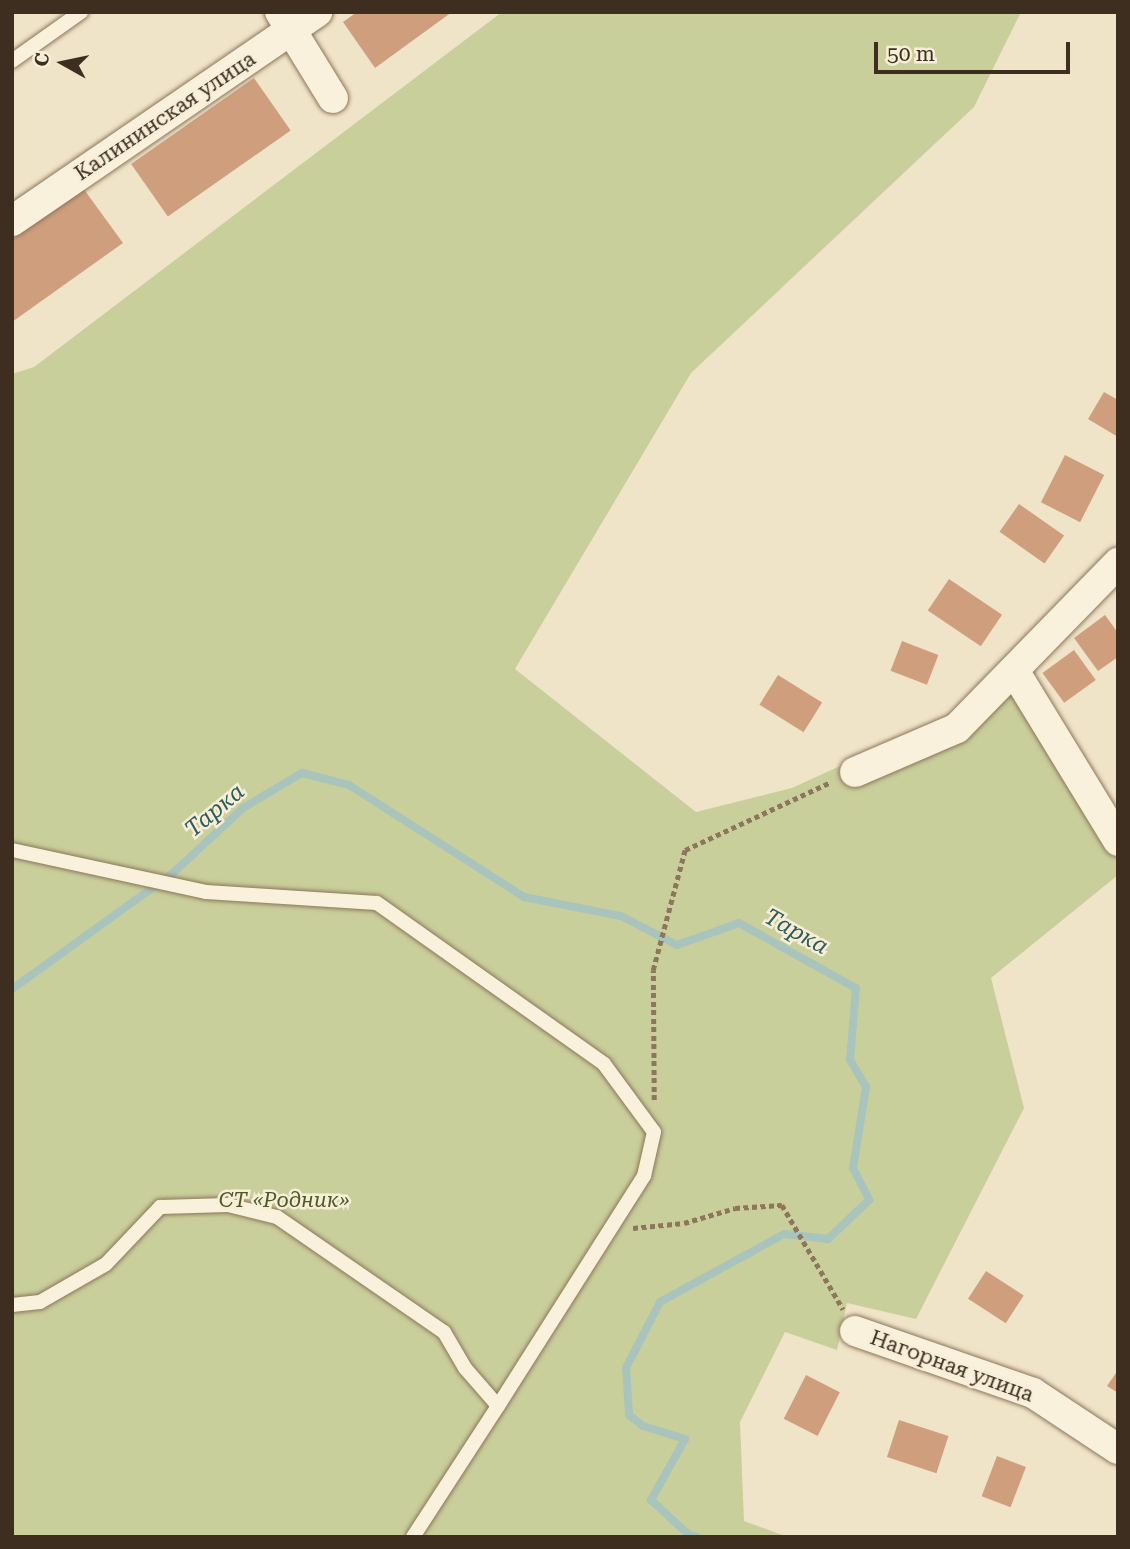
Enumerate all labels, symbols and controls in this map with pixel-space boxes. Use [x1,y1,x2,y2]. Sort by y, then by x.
north arrow [28,28,98,98]
scale bar [878,28,1074,72]
text: 50 m [887,42,935,66]
street label: Калининская улица [70,46,260,186]
text: С [29,51,54,68]
water label: Тарка [180,778,250,844]
water label: Тарка [759,903,833,961]
park label: СТ «Родник» [219,1187,349,1213]
street label: Нагорная улица [867,1325,1037,1407]

